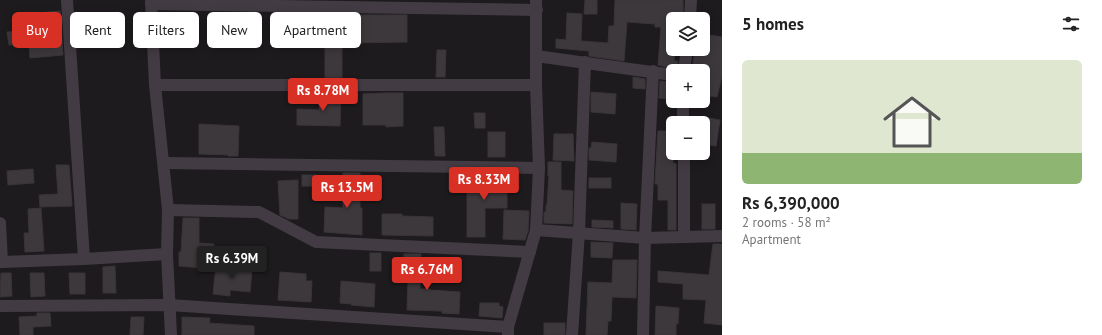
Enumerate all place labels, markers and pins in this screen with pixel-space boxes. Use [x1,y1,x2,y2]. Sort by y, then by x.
pin: Rs 8.78M [282,78,364,112]
pin: Rs 8.33M [443,167,525,201]
pin: Rs 13.5M [306,175,388,209]
pin: Rs 6.39M [191,246,273,280]
pin: Rs 6.76M [386,257,468,291]

